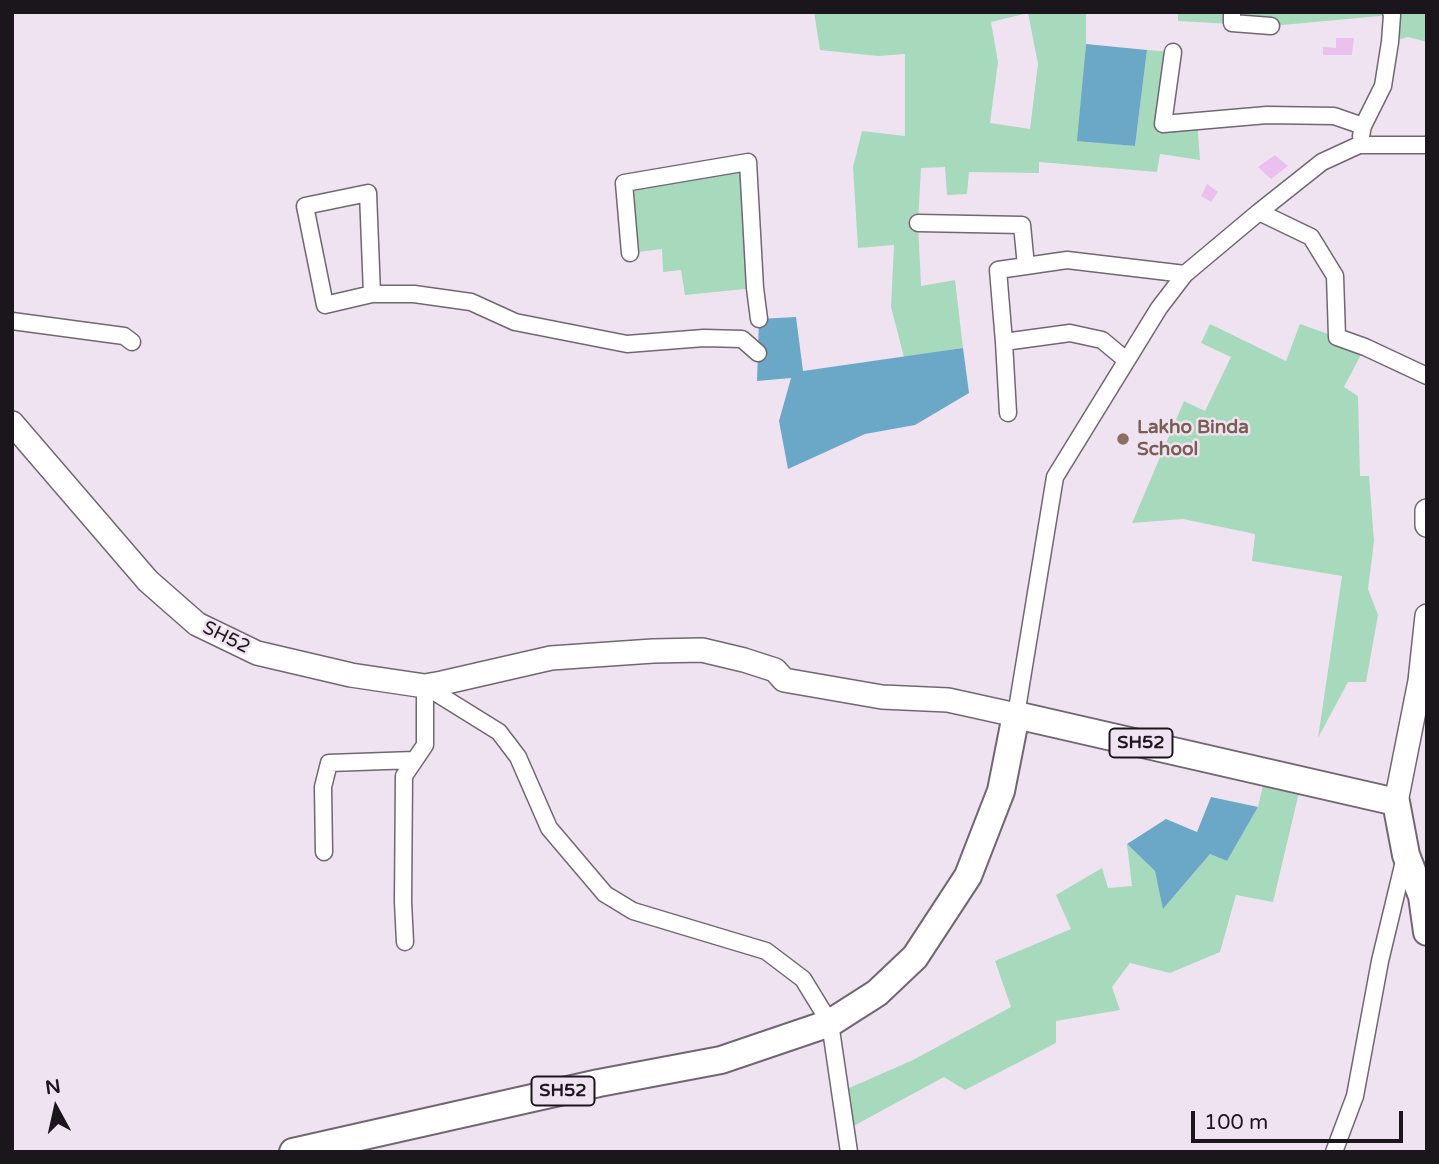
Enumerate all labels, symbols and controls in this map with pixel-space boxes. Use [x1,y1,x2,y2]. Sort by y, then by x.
place label: Lakho Binda School [1137,417,1249,461]
marker: Lakho Binda School [1115,431,1131,447]
street label: SH52 [199,617,253,659]
road number: SH52 [1110,728,1172,758]
north arrow [21,1073,91,1143]
text: N [44,1075,62,1099]
road number: SH52 [532,1076,594,1106]
scale bar [1194,1098,1406,1142]
text: 100 m [1204,1110,1268,1135]

